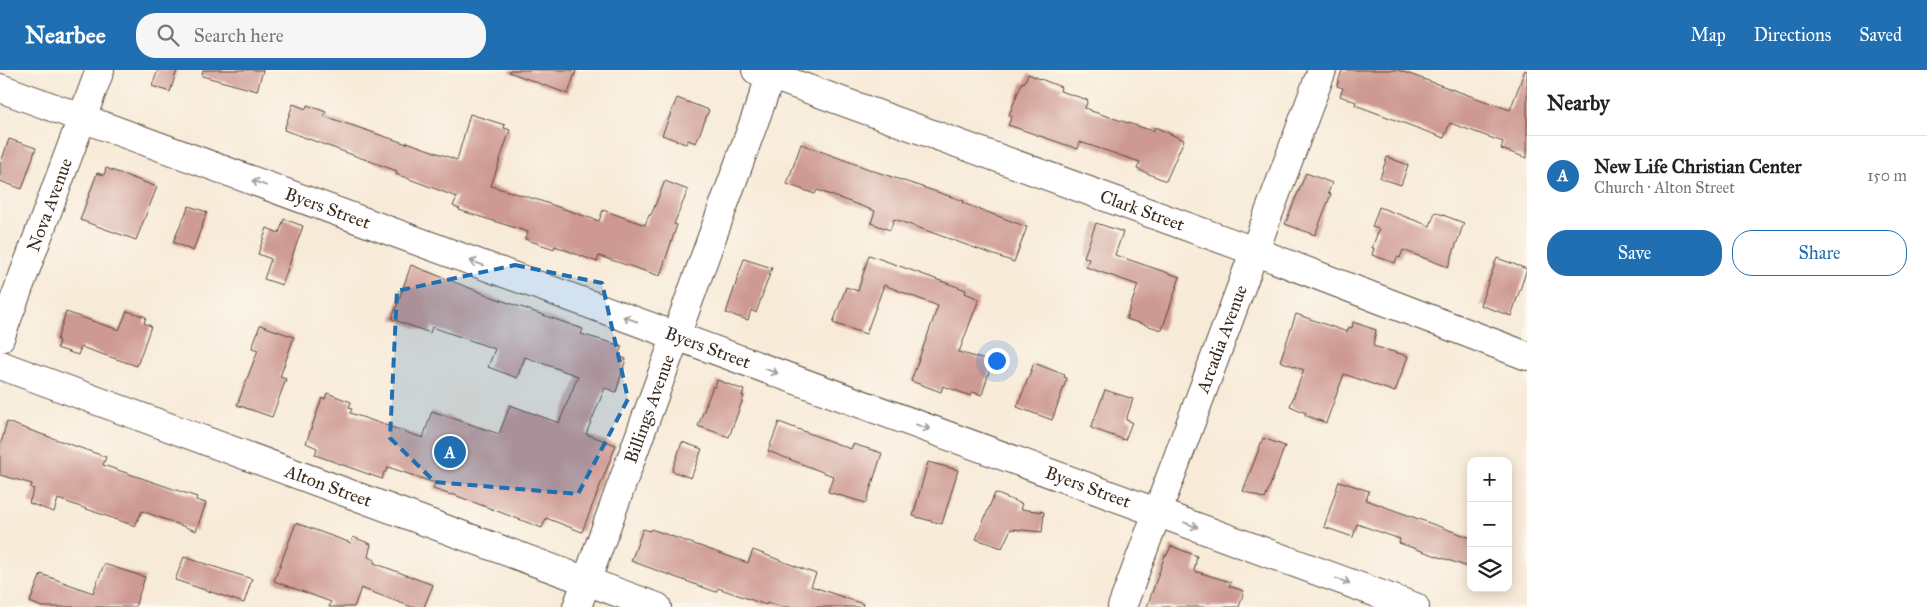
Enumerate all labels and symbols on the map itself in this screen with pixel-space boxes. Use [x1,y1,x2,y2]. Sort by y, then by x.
street label: Nova Avenue [22,155,77,255]
one-way arrow [252,178,267,187]
street label: Byers Street [282,182,374,234]
street label: Clark Street [1097,185,1188,236]
one-way arrow [470,258,485,267]
street label: Arcadia Avenue [1191,282,1252,397]
one-way arrow [623,314,638,323]
street label: Byers Street [662,322,754,374]
your location [984,348,1010,374]
street label: Billings Avenue [619,351,679,466]
one-way arrow [762,367,778,376]
one-way arrow [915,423,930,432]
pin: A [434,433,466,471]
street label: Alton Street [281,460,375,512]
street label: Byers Street [1042,461,1135,513]
one-way arrow [1183,521,1198,530]
one-way arrow [1335,577,1351,586]

